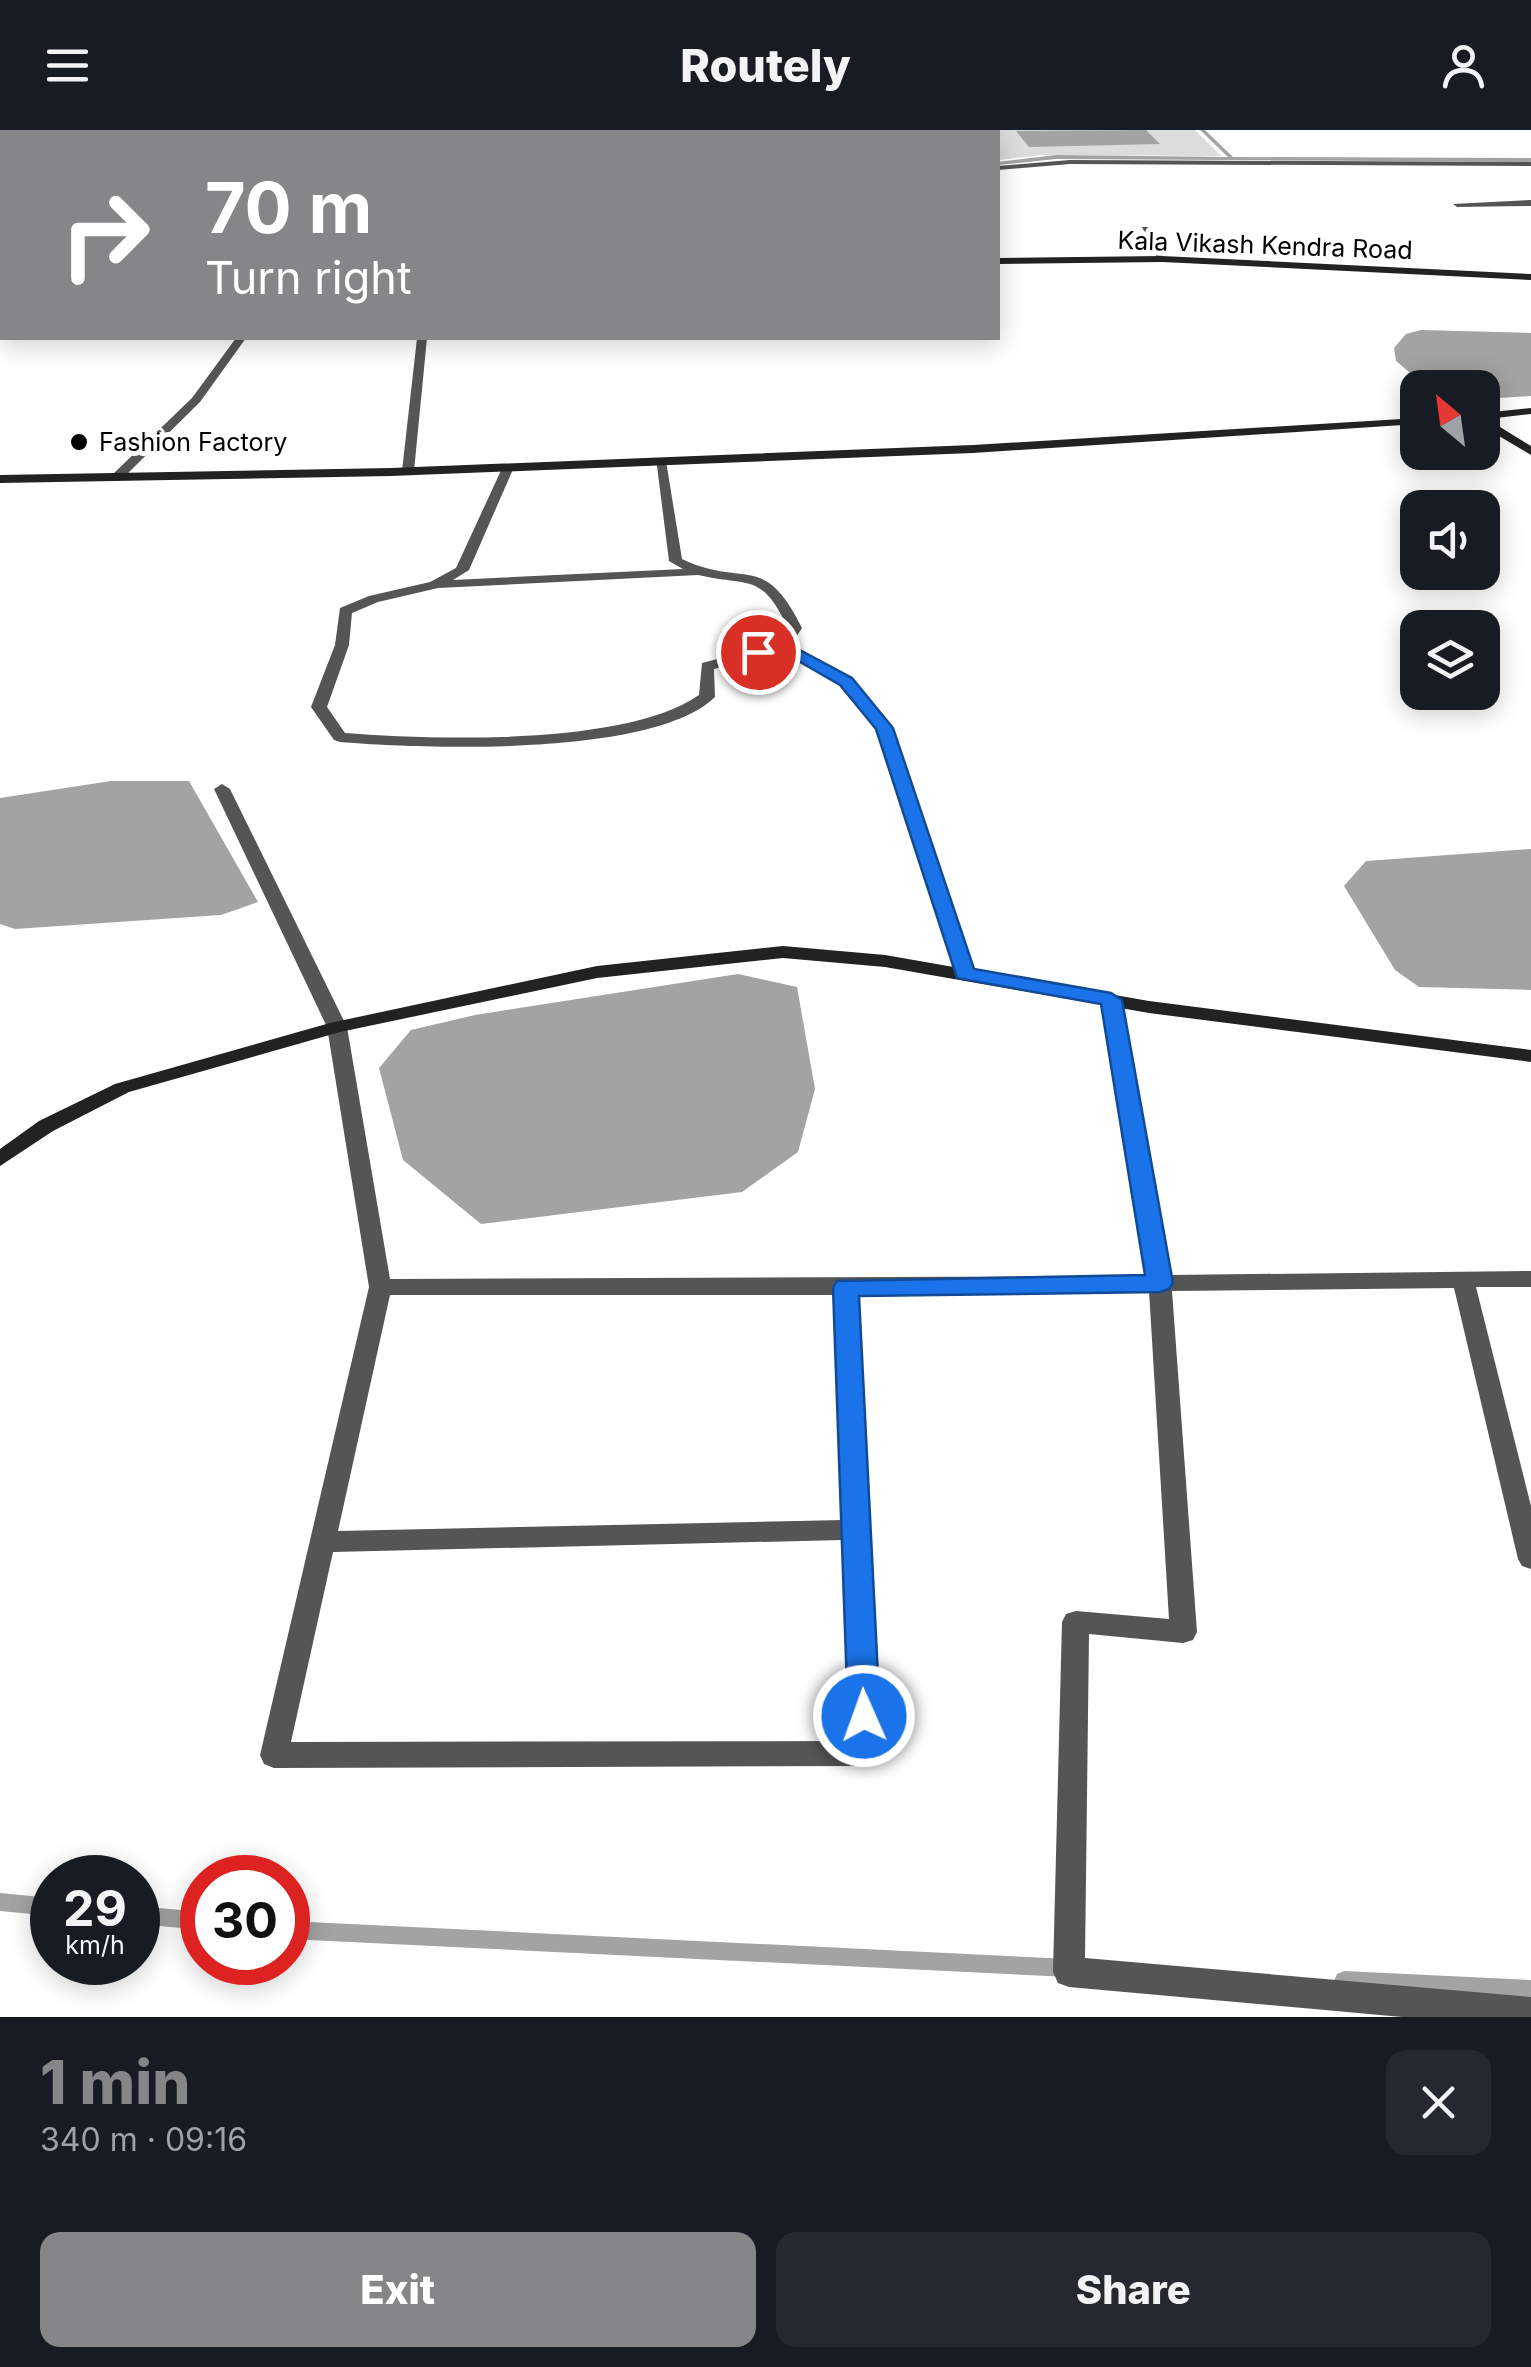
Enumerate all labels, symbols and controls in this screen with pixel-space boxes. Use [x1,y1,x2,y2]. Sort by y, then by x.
icon: menu [40,38,95,93]
text: Routely [680,38,851,93]
icon: person [1436,38,1491,93]
text: 70 m [205,165,372,250]
icon: right [40,170,170,300]
street label: Kala Vikash Kendra Road [1117,225,1413,265]
text: Turn right [205,250,412,305]
north arrow [1400,370,1500,470]
map controls [1400,370,1500,710]
place label: Fashion Factory [99,427,287,457]
marker: Fashion Factory [68,431,90,453]
button: sound [1400,490,1500,590]
pin [716,610,801,695]
button: layers [1400,610,1500,710]
icon: arrive [731,625,786,680]
position arrow [812,1664,916,1768]
speed limit sign: 30 [180,1855,310,1985]
text: 29 [63,1878,127,1938]
text: km/h [65,1930,125,1960]
text: 1 min [40,2046,190,2118]
button: close [1386,2050,1491,2155]
text: 340 m · 09:16 [40,2120,247,2159]
button: Exit [40,2232,756,2347]
button: Share [776,2232,1491,2347]

